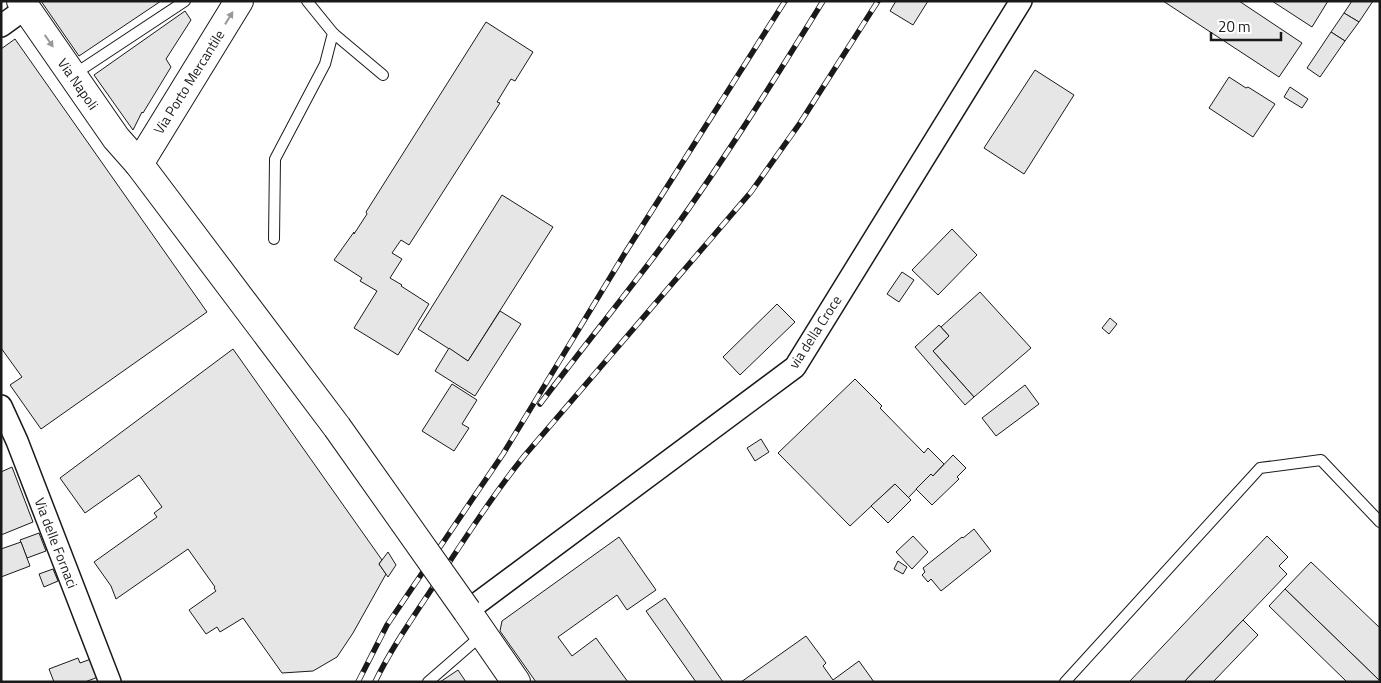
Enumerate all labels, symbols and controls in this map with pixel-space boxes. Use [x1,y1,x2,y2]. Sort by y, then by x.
scale bar [1211,10,1281,42]
one-way arrow [225,11,234,24]
text: 20 m [1218,15,1251,38]
street label: Via Porto Mercantile [148,25,229,138]
one-way arrow [44,35,54,48]
street label: Via Napoli [53,54,104,114]
street label: via della Croce [783,291,846,373]
street label: Via delle Fornaci [30,495,83,591]

